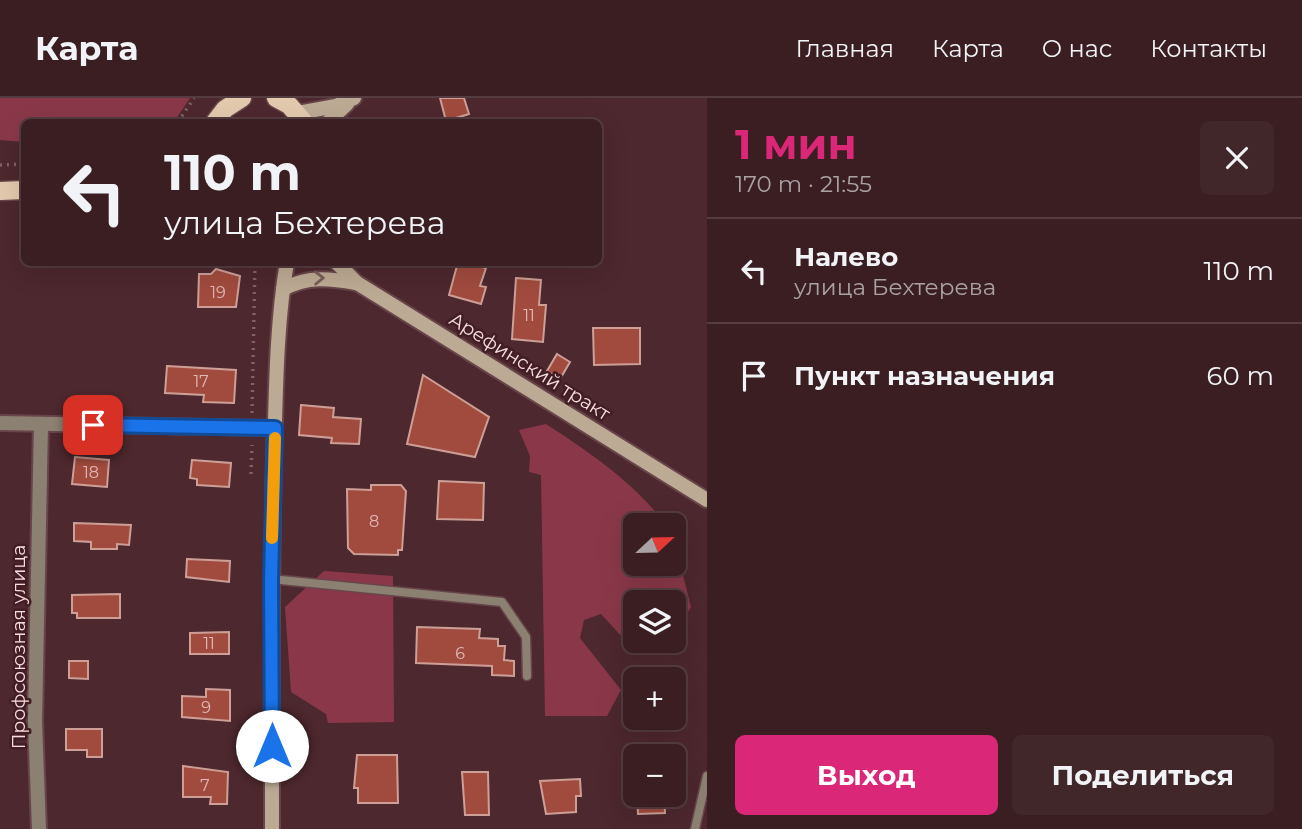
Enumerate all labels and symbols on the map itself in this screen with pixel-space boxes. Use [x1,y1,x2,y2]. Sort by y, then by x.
one-way arrow [314,271,325,286]
house number: 19 [210,283,226,302]
house number: 11 [523,306,535,325]
street label: Арефинский тракт [445,308,614,425]
house number: 17 [193,372,209,391]
pin [63,395,123,455]
house number: 18 [83,463,99,482]
house number: 8 [369,512,379,531]
north arrow [623,513,686,576]
street label: Профсоюзная улица [7,545,30,749]
house number: 11 [203,634,215,653]
house number: 6 [455,644,465,663]
house number: 9 [201,698,211,717]
position arrow [235,709,309,783]
house number: 7 [200,776,210,795]

